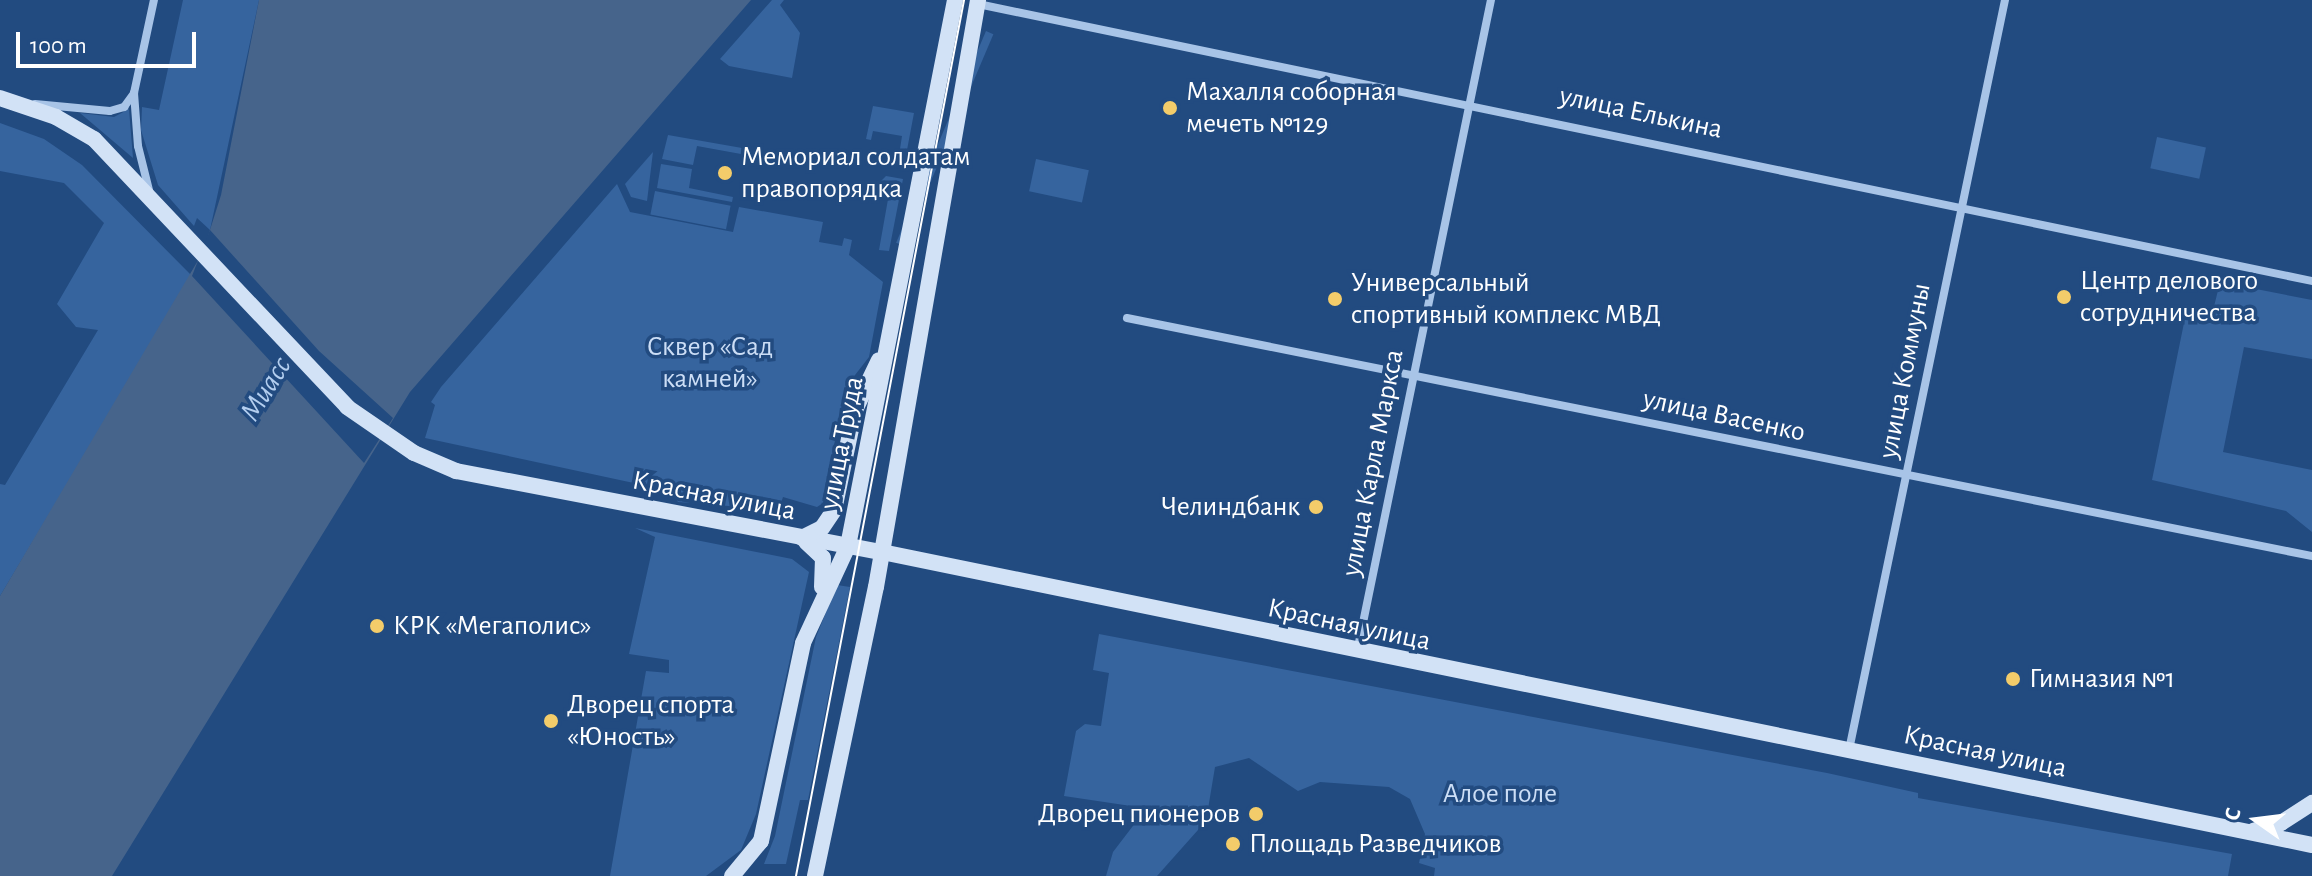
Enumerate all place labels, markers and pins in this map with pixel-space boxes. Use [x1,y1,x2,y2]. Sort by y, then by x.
place label: Махалля соборная мечеть №129 [1186,75,1397,141]
marker: Махалля соборная мечеть №129 [1161,99,1179,117]
place label: Мемориал солдатам правопорядка [741,140,970,206]
marker: Мемориал солдатам правопорядка [716,164,734,182]
place label: Центр делового сотрудничества [2080,264,2258,330]
place label: Универсальный спортивный комплекс МВД [1351,266,1661,332]
marker: Центр делового сотрудничества [2055,288,2073,306]
marker: Универсальный спортивный комплекс МВД [1326,290,1344,308]
place label: Челиндбанк [1161,490,1300,524]
marker: Челиндбанк [1307,498,1325,516]
place label: КРК «Мегаполис» [393,609,592,643]
marker: КРК «Мегаполис» [368,617,386,635]
place label: Гимназия №1 [2029,662,2175,696]
marker: Гимназия №1 [2004,670,2022,688]
place label: Дворец спорта «Юность» [567,688,734,754]
marker: Дворец спорта «Юность» [542,712,560,730]
place label: Дворец пионеров [1038,797,1240,831]
marker: Дворец пионеров [1247,805,1265,823]
place label: Площадь Разведчиков [1249,827,1502,861]
marker: Площадь Разведчиков [1224,835,1242,853]

